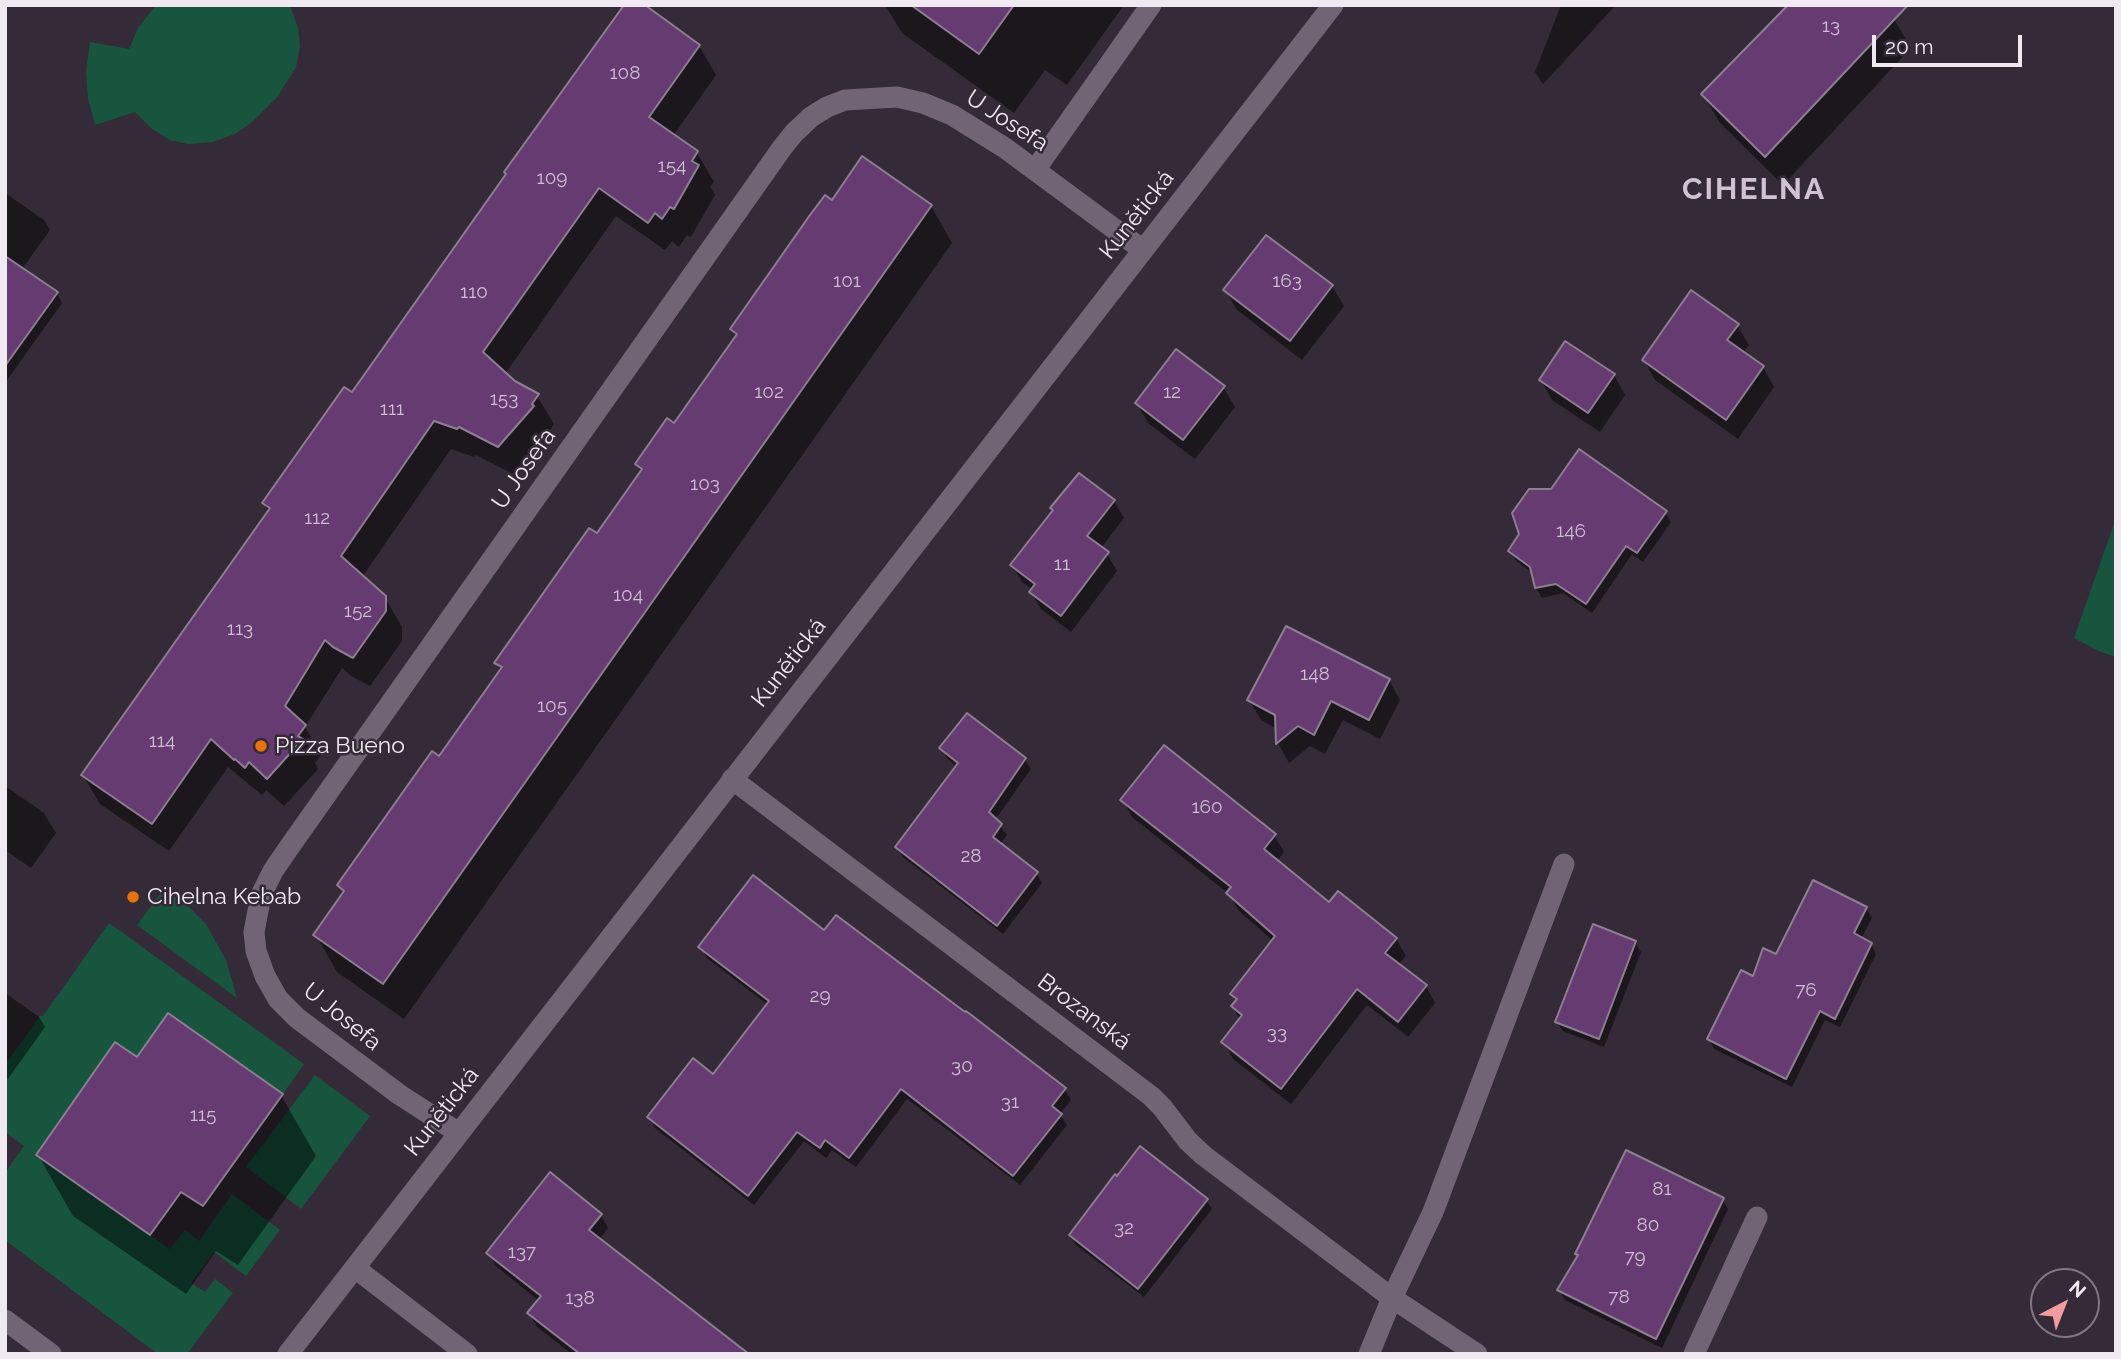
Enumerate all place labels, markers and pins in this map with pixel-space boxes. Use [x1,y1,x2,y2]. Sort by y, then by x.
place label: Pizza Bueno [275,732,405,760]
marker: Pizza Bueno [253,738,269,754]
place label: Cihelna Kebab [147,883,301,911]
marker: Cihelna Kebab [125,889,141,905]

